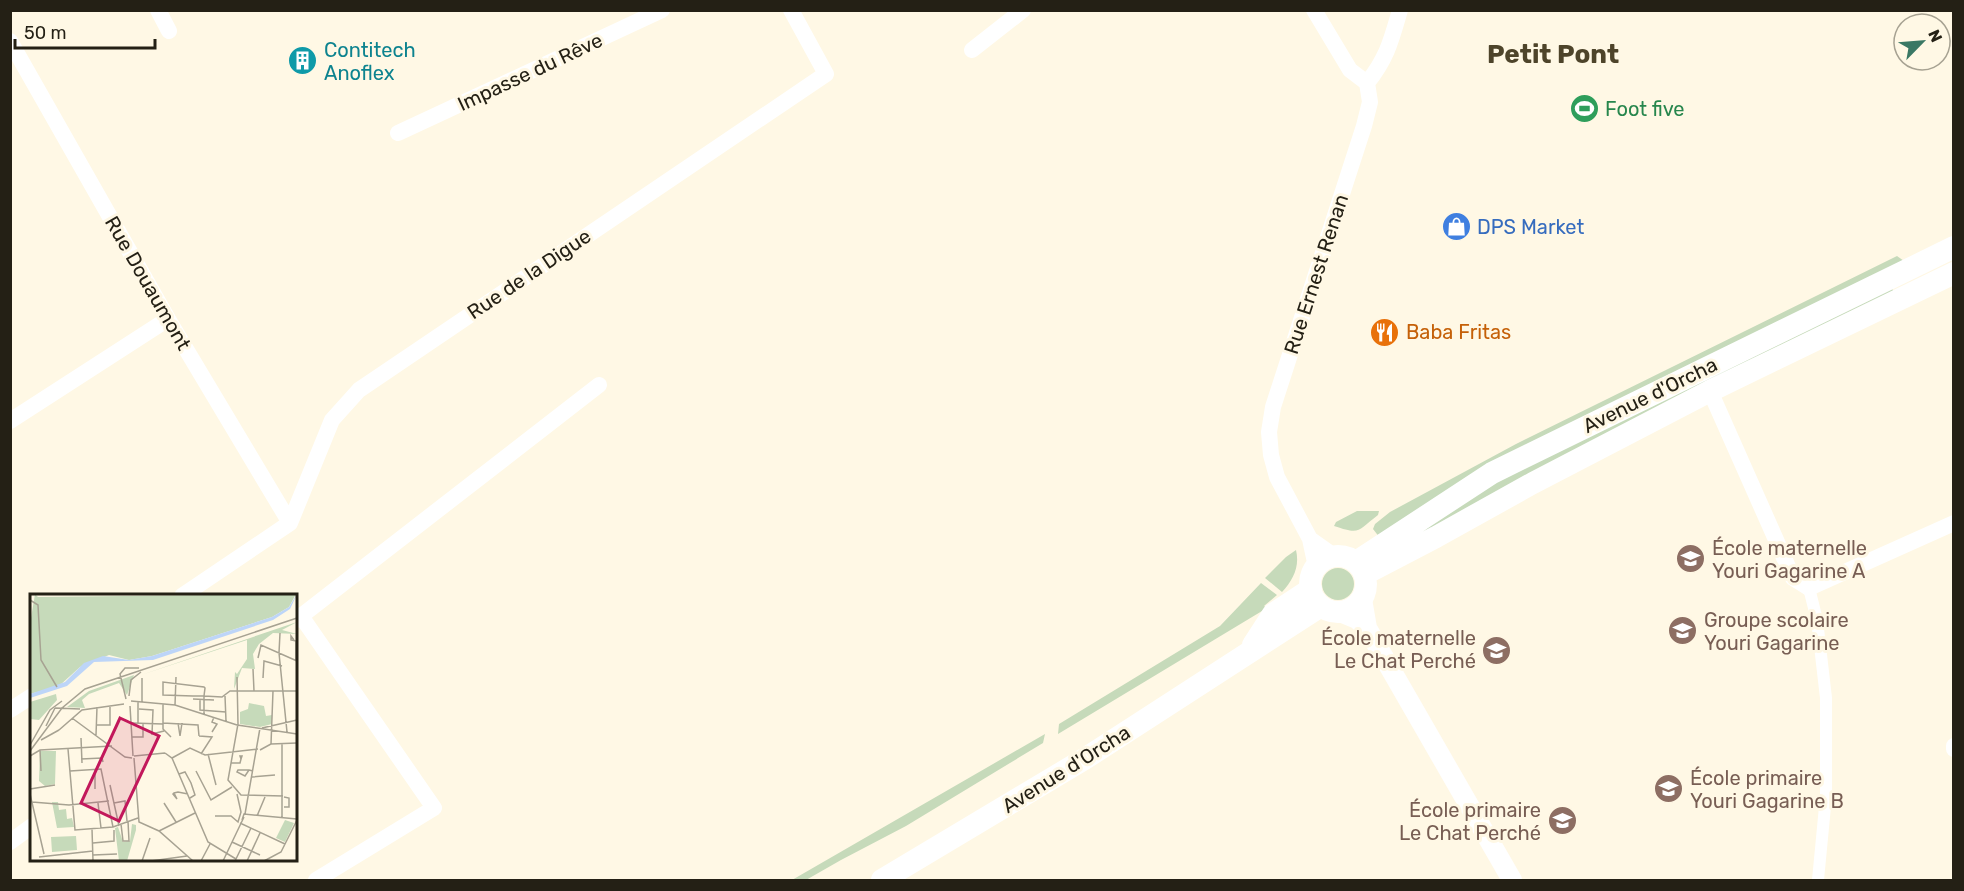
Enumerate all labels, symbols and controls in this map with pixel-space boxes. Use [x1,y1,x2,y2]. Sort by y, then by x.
scale bar [15,12,154,50]
north arrow [1892,12,1952,72]
text: 50 m [24,22,67,44]
text: N [1924,27,1946,45]
street label: Impasse du Rêve [454,28,606,116]
place label: Contitech Anoflex [324,38,416,85]
district label: Petit Pont [1487,39,1619,70]
building icon: Contitech Anoflex [287,45,319,77]
sports icon: Foot five [1568,93,1600,125]
place label: Foot five [1605,97,1685,121]
street label: Rue Ernest Renan [1279,191,1353,357]
shop icon: DPS Market [1440,211,1472,243]
street label: Rue Douaumont [100,212,196,354]
place label: DPS Market [1477,215,1584,239]
street label: Rue de la Digue [463,224,595,324]
restaurant icon: Baba Fritas [1369,316,1401,348]
place label: Baba Fritas [1406,320,1511,344]
street label: Avenue d'Orcha [1579,352,1721,438]
place label: École maternelle Youri Gagarine A [1712,536,1867,583]
school or university icon: École maternelle Youri Gagarine A [1675,543,1707,575]
inset map [30,594,297,861]
place label: Groupe scolaire Youri Gagarine [1704,608,1849,655]
school or university icon: Groupe scolaire Youri Gagarine [1667,615,1699,647]
place label: École maternelle Le Chat Perché [1321,626,1476,673]
school or university icon: École maternelle Le Chat Perché [1481,634,1513,666]
street label: Avenue d'Orcha [998,720,1134,818]
place label: École primaire Youri Gagarine B [1690,766,1844,813]
school or university icon: École primaire Youri Gagarine B [1653,773,1685,805]
place label: École primaire Le Chat Perché [1399,798,1541,845]
school or university icon: École primaire Le Chat Perché [1546,805,1578,837]

